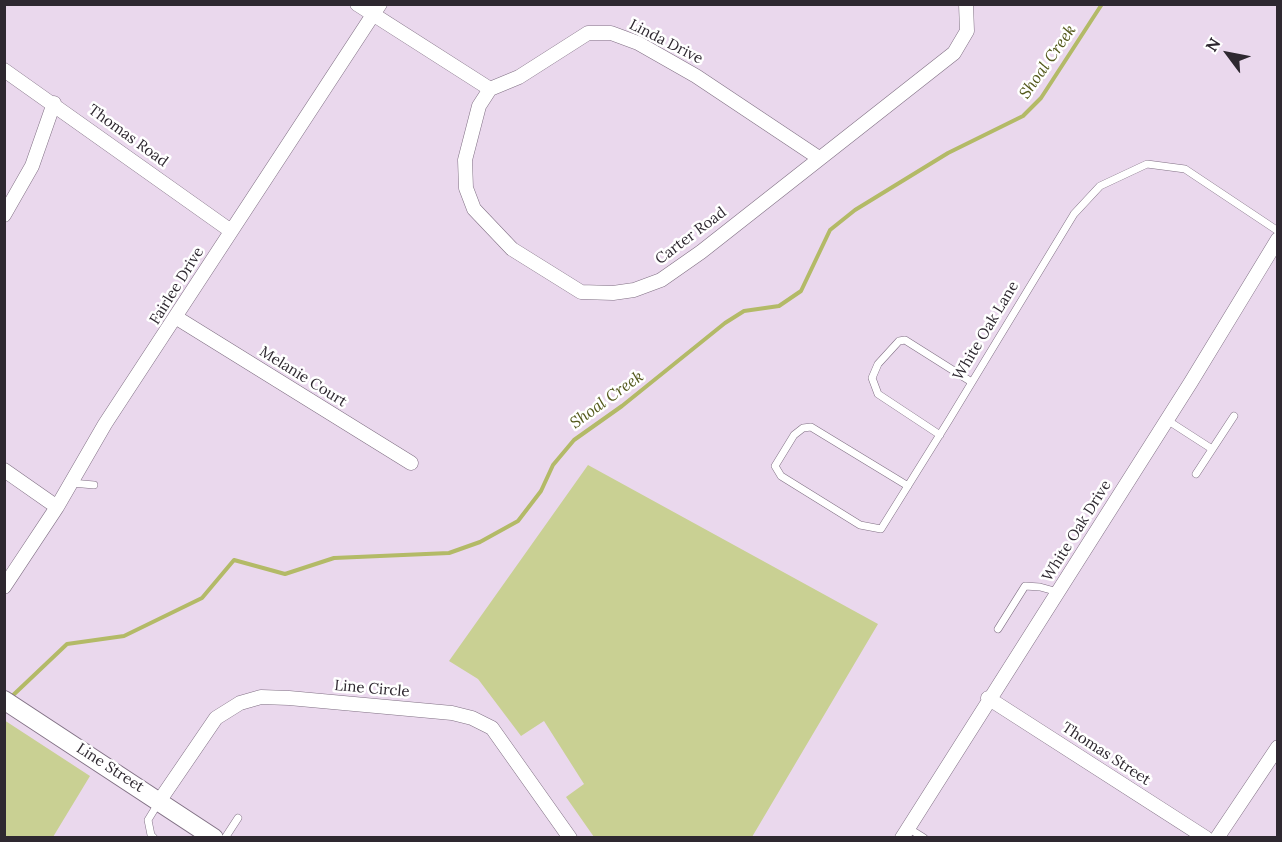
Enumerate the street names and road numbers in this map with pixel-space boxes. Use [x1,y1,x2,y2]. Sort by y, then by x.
street label: Linda Drive [626,16,706,68]
street label: Thomas Road [85,101,171,171]
street label: Carter Road [652,204,730,268]
street label: Fairlee Drive [146,244,208,328]
street label: White Oak Lane [949,278,1023,384]
street label: Melanie Court [256,343,350,411]
street label: White Oak Drive [1039,477,1115,585]
street label: Line Circle [334,677,410,701]
street label: Thomas Street [1058,719,1154,789]
street label: Line Street [73,740,147,796]

